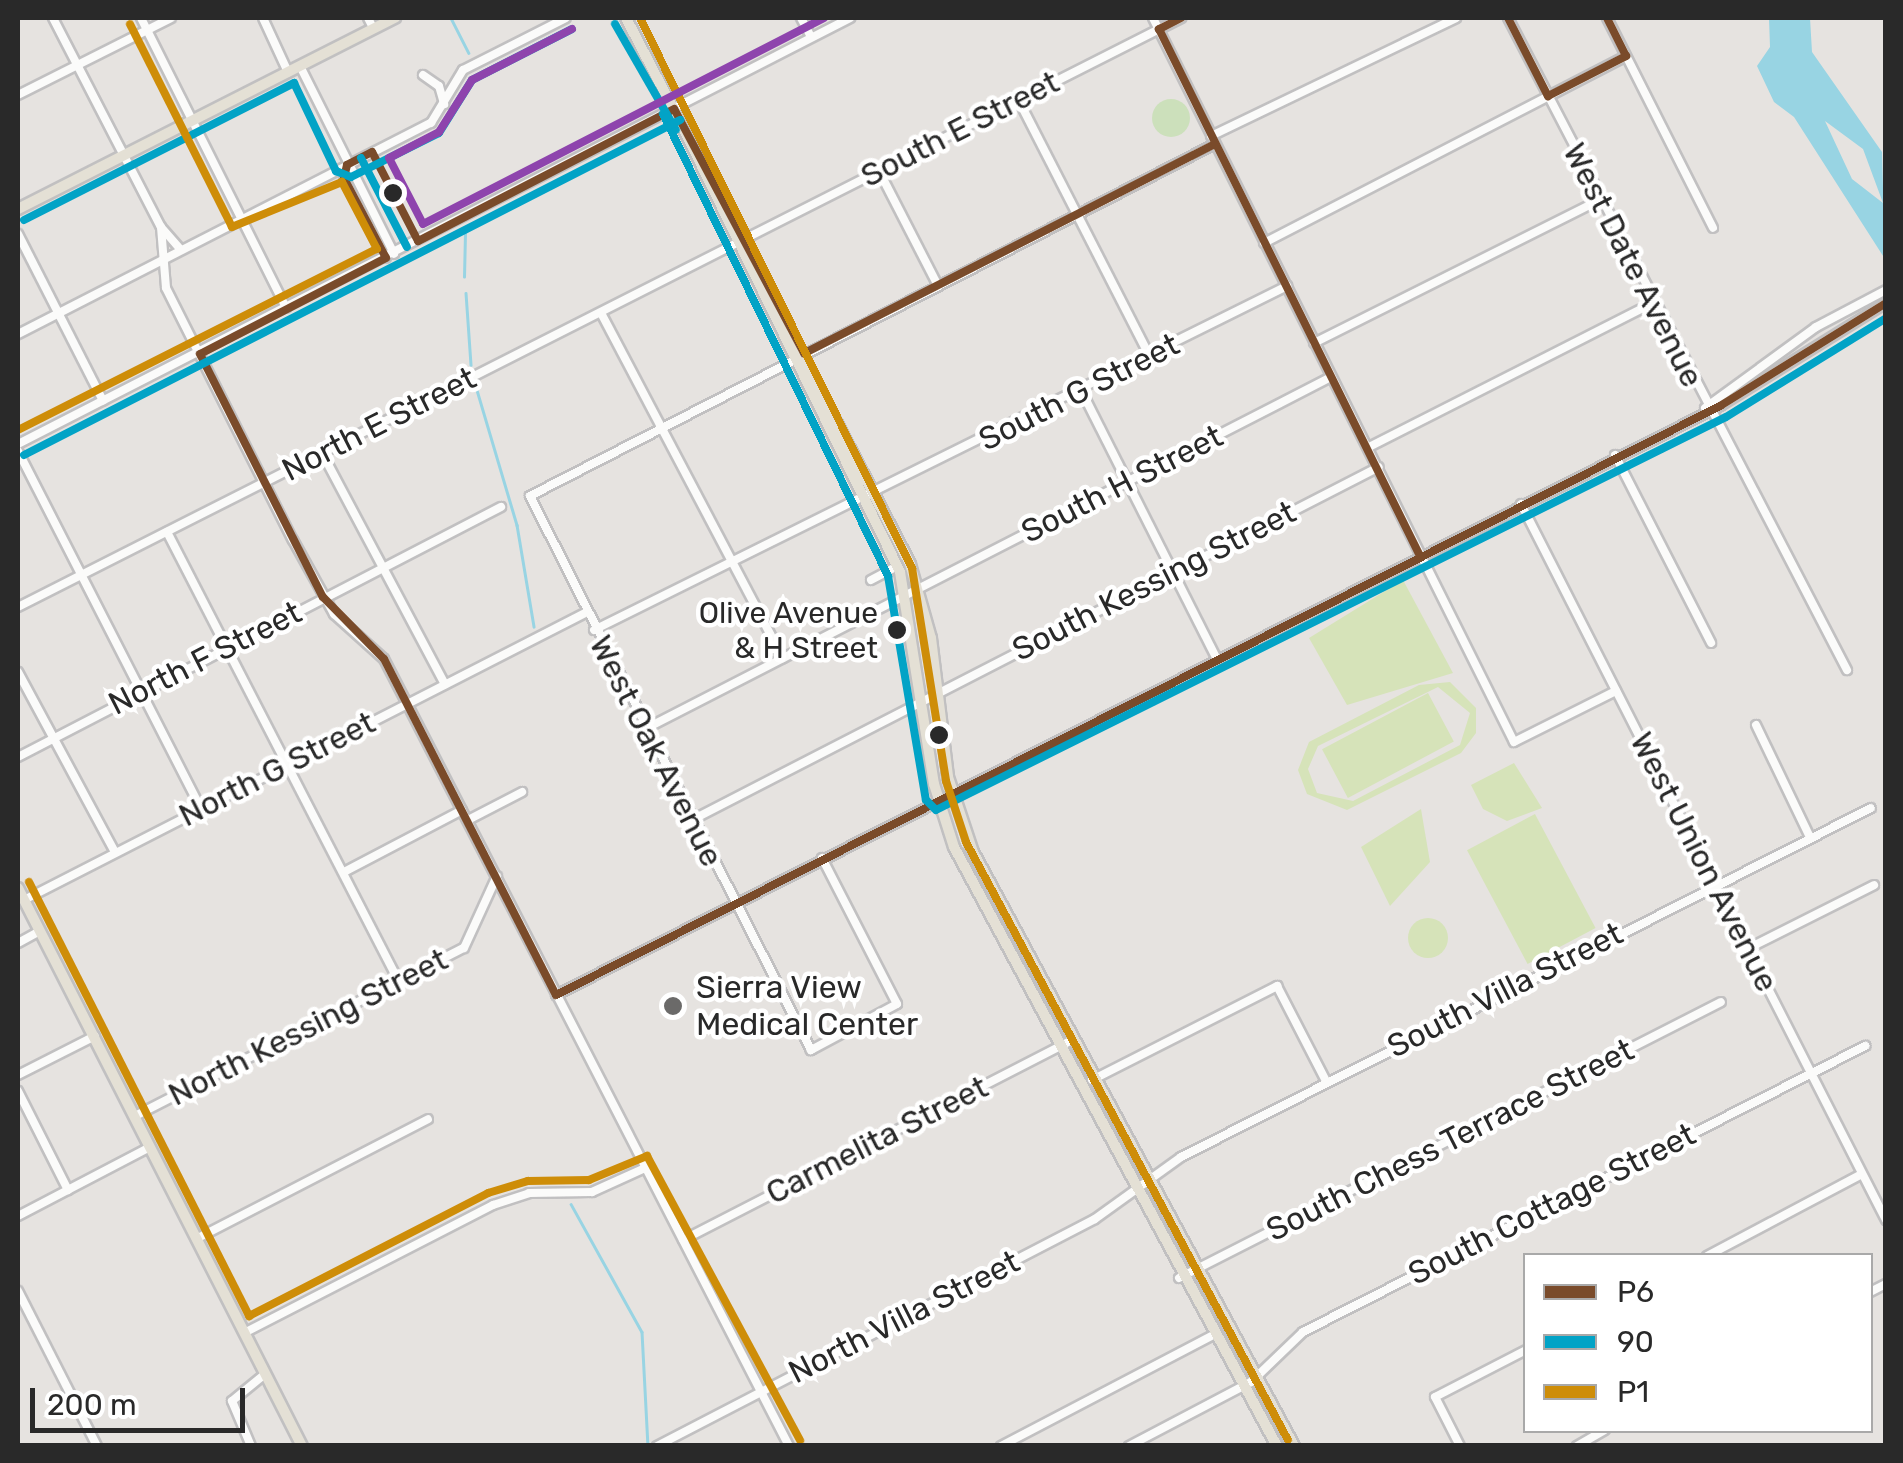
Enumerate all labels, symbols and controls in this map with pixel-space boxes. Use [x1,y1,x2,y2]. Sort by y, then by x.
street label: South E Street [855,63,1065,195]
street label: West Date Avenue [1555,136,1711,394]
unlabelled marker [383,183,403,203]
street label: South G Street [972,325,1186,459]
street label: North E Street [276,359,482,489]
street label: South H Street [1015,417,1229,551]
street label: South Kessing Street [1006,493,1302,669]
street label: North F Street [102,593,308,723]
place label: Olive Avenue & H Street [698,595,878,666]
marker: Olive Avenue & H Street [887,620,907,640]
street label: West Oak Avenue [581,629,731,873]
street label: North G Street [173,703,381,835]
unlabelled marker [929,725,949,745]
street label: West Union Avenue [1622,726,1786,998]
street label: South Villa Street [1381,914,1629,1066]
street label: North Kessing Street [162,940,454,1114]
place label: Sierra View Medical Center [696,969,918,1044]
marker: Sierra View Medical Center [660,993,686,1019]
street label: South Chess Terrace Street [1260,1030,1640,1250]
street label: Carmelita Street [760,1068,994,1212]
street label: South Cottage Street [1402,1115,1702,1293]
street label: North Villa Street [782,1242,1026,1392]
legend [1523,1253,1873,1433]
text: P6 [1617,1274,1654,1310]
text: 90 [1617,1324,1654,1360]
scale bar [35,1368,250,1430]
text: P1 [1617,1374,1649,1410]
text: 200 m [47,1387,137,1423]

